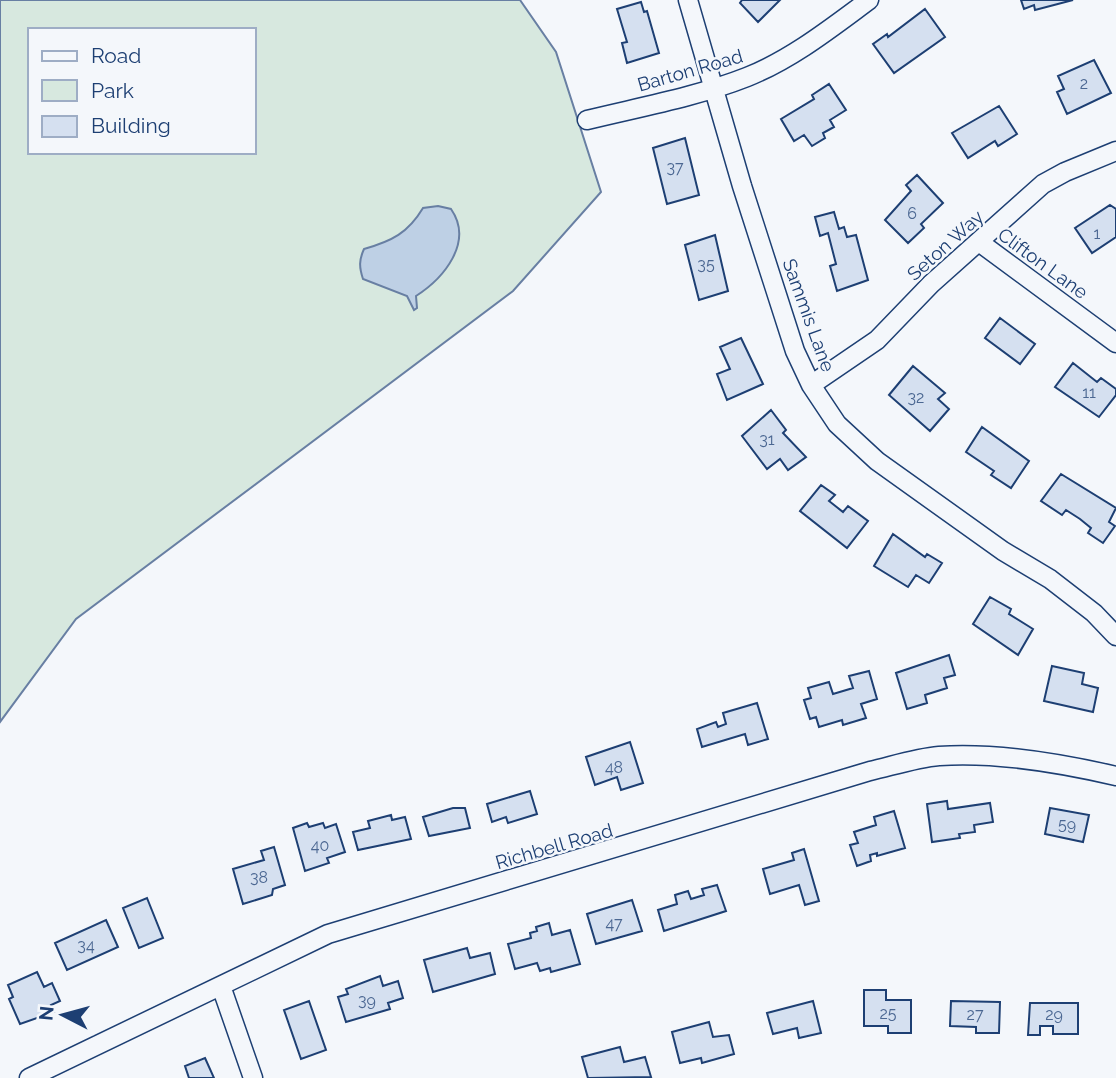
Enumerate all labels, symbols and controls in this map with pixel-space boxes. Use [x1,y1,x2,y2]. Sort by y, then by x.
legend [28,28,256,154]
text: Road [91,43,141,68]
street label: Barton Road [635,44,745,96]
house number: 2 [1080,74,1088,93]
text: Park [91,78,134,103]
text: Building [91,113,171,138]
house number: 37 [666,158,684,177]
house number: 6 [907,204,917,223]
street label: Seton Way [902,205,988,285]
street label: Clifton Lane [994,223,1092,303]
house number: 1 [1094,224,1101,243]
house number: 35 [697,255,715,274]
street label: Sammis Lane [778,255,840,375]
house number: 11 [1082,383,1096,402]
house number: 32 [908,388,924,407]
house number: 31 [759,430,775,449]
house number: 48 [605,758,623,777]
house number: 59 [1058,815,1076,834]
street label: Richbell Road [493,819,615,873]
house number: 40 [311,836,329,855]
house number: 38 [250,868,268,887]
house number: 47 [605,914,623,933]
house number: 34 [77,936,95,955]
north arrow [28,980,98,1050]
house number: 39 [358,991,376,1010]
house number: 25 [879,1004,897,1023]
text: N [34,1005,58,1022]
house number: 27 [967,1005,984,1024]
house number: 29 [1045,1005,1063,1024]

